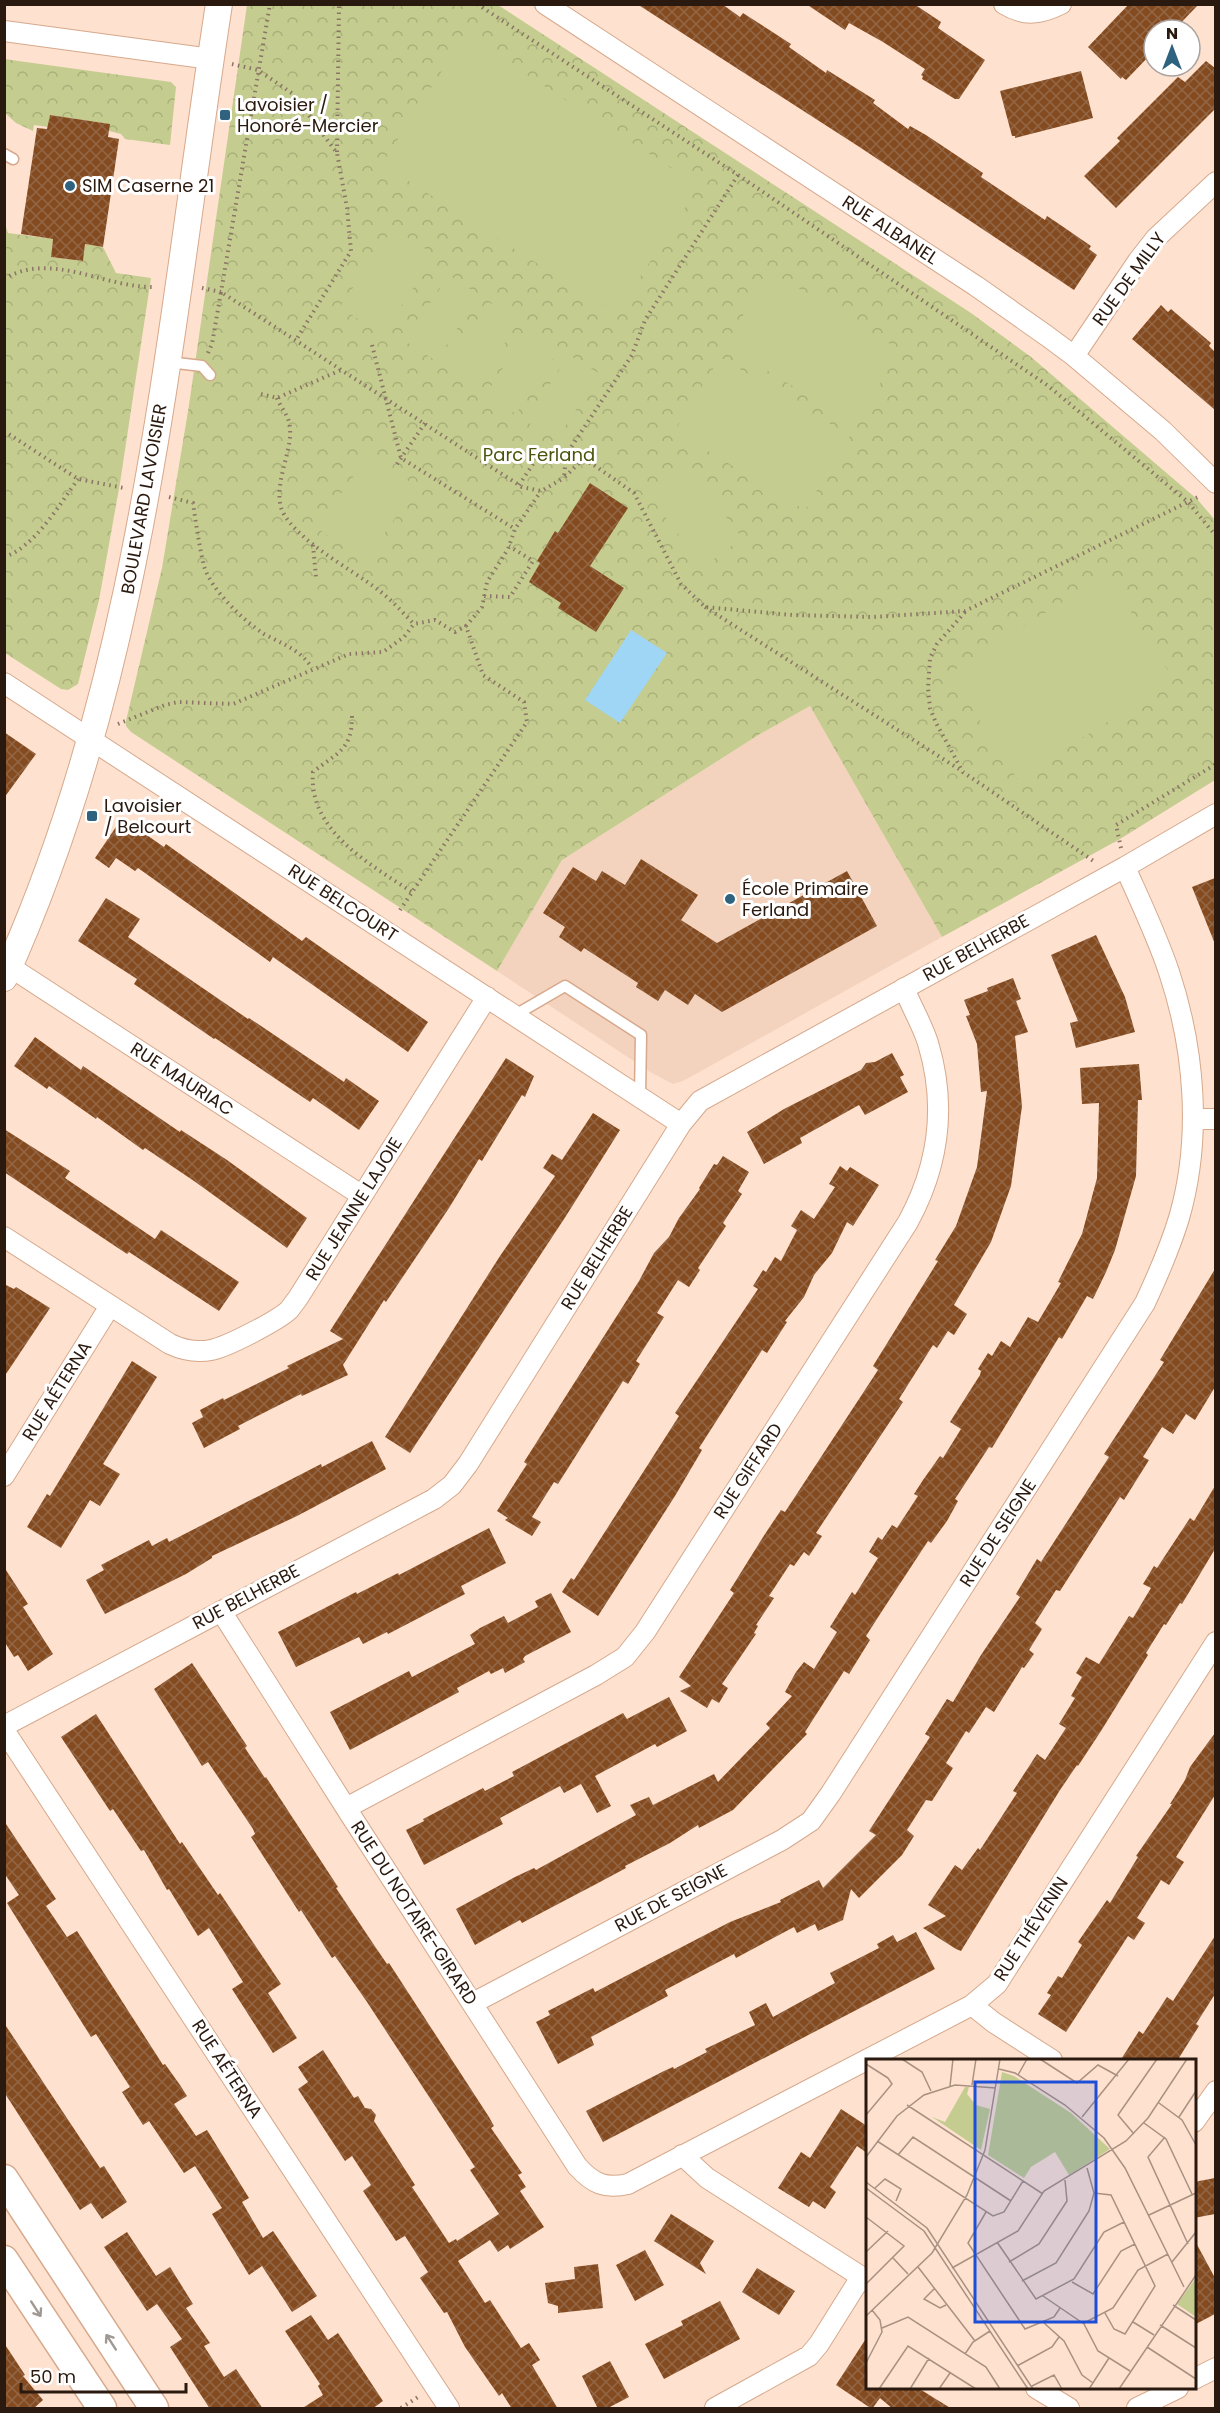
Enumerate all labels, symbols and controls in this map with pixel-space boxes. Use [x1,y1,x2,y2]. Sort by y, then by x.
north arrow [1142,18,1202,78]
text: N [1166,22,1178,45]
place label: Lavoisier / Honoré-Mercier [237,92,379,138]
marker: Lavoisier / Honoré-Mercier [218,108,232,122]
place label: SIM Caserne 21 [82,173,214,198]
marker: SIM Caserne 21 [63,179,77,193]
street label: RUE ALBANEL [837,189,943,270]
street label: RUE DE MILLY [1086,227,1171,331]
street label: BOULEVARD LAVOISIER [114,402,173,596]
park label: Parc Ferland [483,442,595,467]
place label: Lavoisier / Belcourt [104,793,191,839]
marker: Lavoisier / Belcourt [85,809,99,823]
street label: RUE BELCOURT [284,858,403,948]
place label: École Primaire Ferland [742,876,869,922]
marker: École Primaire Ferland [723,892,737,906]
street label: RUE BELHERBE [918,908,1033,987]
street label: RUE MAURIAC [126,1036,239,1121]
street label: RUE JEANNE LAJOIE [299,1132,408,1285]
street label: RUE BELHERBE [555,1201,638,1314]
street label: RUE AÉTERNA [16,1336,97,1445]
street label: RUE GIFFARD [707,1418,788,1523]
street label: RUE DE SEIGNE [953,1474,1042,1592]
street label: RUE BELHERBE [188,1558,304,1635]
street label: RUE DU NOTAIRE-GIRARD [345,1816,484,2010]
street label: RUE DE SEIGNE [610,1857,731,1938]
street label: RUE THÉVENIN [987,1872,1074,1986]
street label: RUE AÉTERNA [186,2014,269,2123]
inset map [866,2059,1196,2389]
one-way arrow [31,2300,43,2317]
one-way arrow [105,2334,117,2351]
scale bar [21,2356,186,2394]
text: 50 m [30,2364,76,2389]

